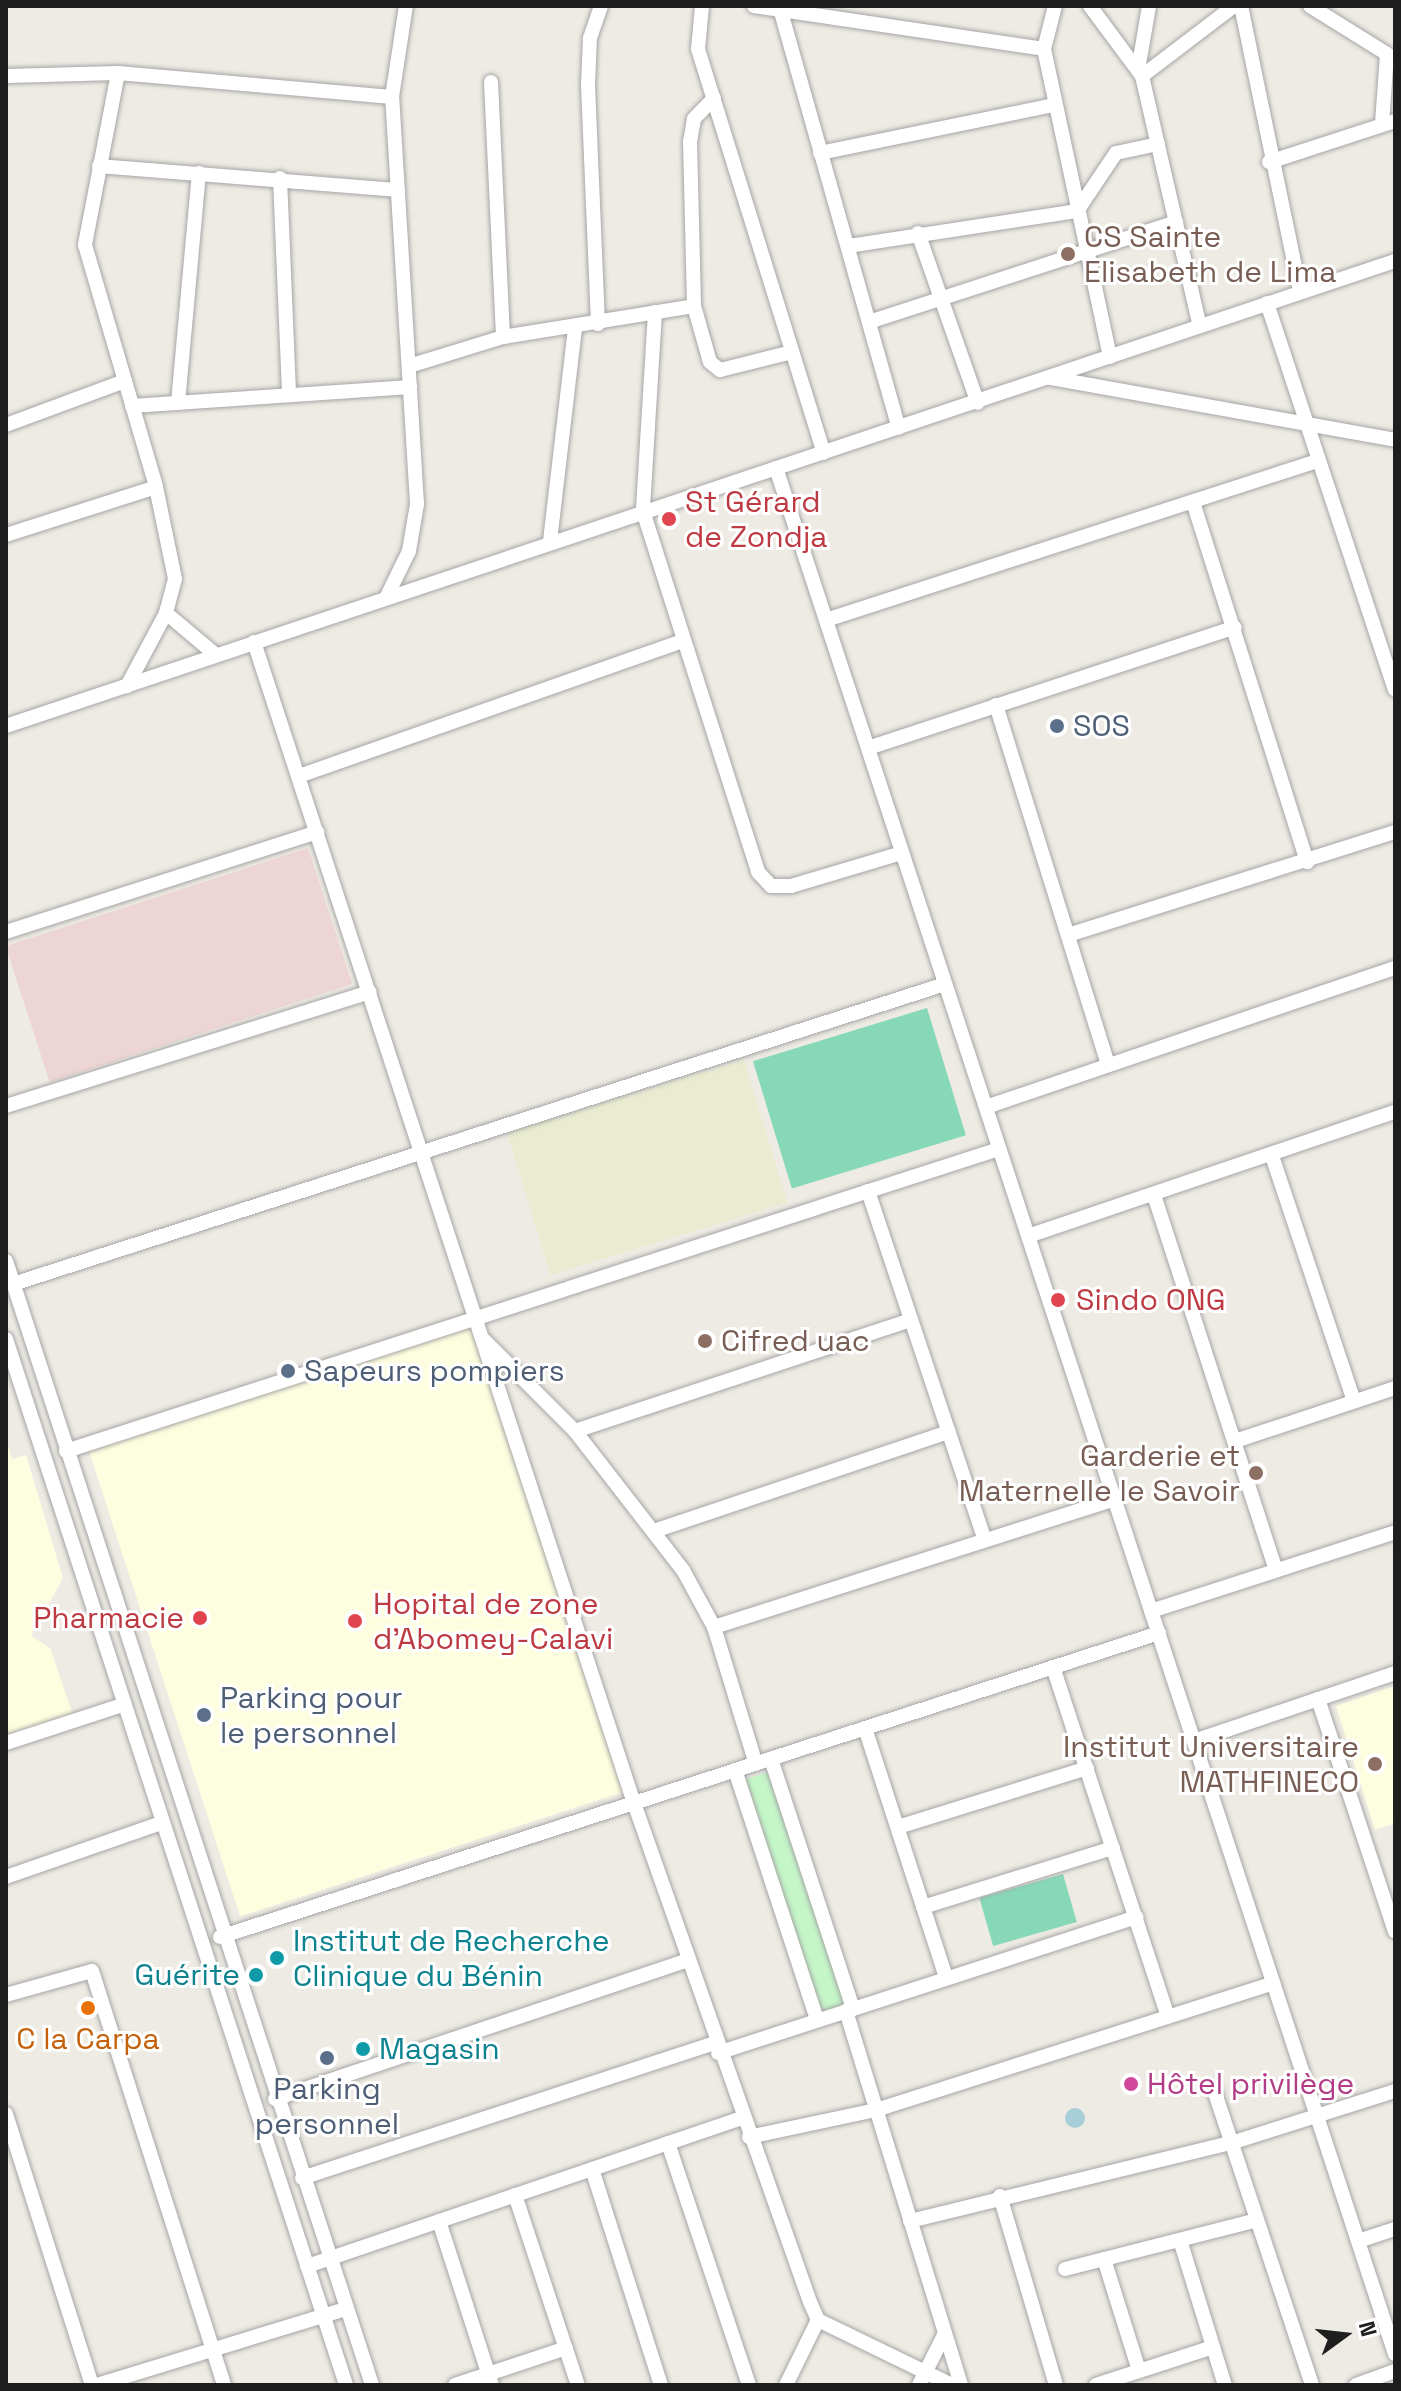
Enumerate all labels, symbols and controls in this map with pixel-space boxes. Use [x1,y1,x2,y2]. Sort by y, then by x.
place label: CS Sainte Elisabeth de Lima [1084,219,1336,290]
marker: CS Sainte Elisabeth de Lima [1059,245,1077,263]
place label: St Gérard de Zondja [685,484,828,554]
marker: St Gérard de Zondja [660,510,678,528]
place label: SOS [1073,708,1130,744]
marker: SOS [1048,717,1066,735]
place label: Sindo ONG [1076,1282,1225,1318]
marker: Sindo ONG [1047,1289,1069,1311]
place label: Cifred uac [721,1323,870,1359]
marker: Cifred uac [696,1332,714,1350]
place label: Sapeurs pompiers [304,1353,565,1389]
marker: Sapeurs pompiers [279,1362,297,1380]
place label: Garderie et Maternelle le Savoir [959,1438,1240,1508]
marker: Garderie et Maternelle le Savoir [1247,1464,1265,1482]
place label: Hopital de zone d’Abomey-Calavi [373,1586,613,1656]
place label: Pharmacie [33,1600,184,1636]
marker: Pharmacie [191,1609,209,1627]
marker: Hopital de zone d’Abomey-Calavi [344,1610,366,1632]
place label: Parking pour le personnel [220,1680,403,1750]
marker: Parking pour le personnel [195,1706,213,1724]
place label: Institut Universitaire MATHFINECO [1063,1729,1359,1800]
marker: Institut Universitaire MATHFINECO [1366,1755,1384,1773]
place label: Institut de Recherche Clinique du Bénin [293,1923,609,1994]
marker: Institut de Recherche Clinique du Bénin [268,1949,286,1967]
place label: Guérite [134,1957,240,1993]
marker: Guérite [247,1966,265,1984]
marker: C la Carpa [79,1999,97,2017]
place label: C la Carpa [16,2021,160,2057]
place label: Magasin [379,2031,500,2067]
marker: Magasin [354,2040,372,2058]
marker: Parking personnel [318,2049,336,2067]
place label: Hôtel privilège [1147,2066,1354,2102]
place label: Parking personnel [255,2071,399,2142]
marker: Hôtel privilège [1122,2075,1140,2093]
north arrow [1305,2295,1385,2375]
text: N [1353,2318,1384,2340]

